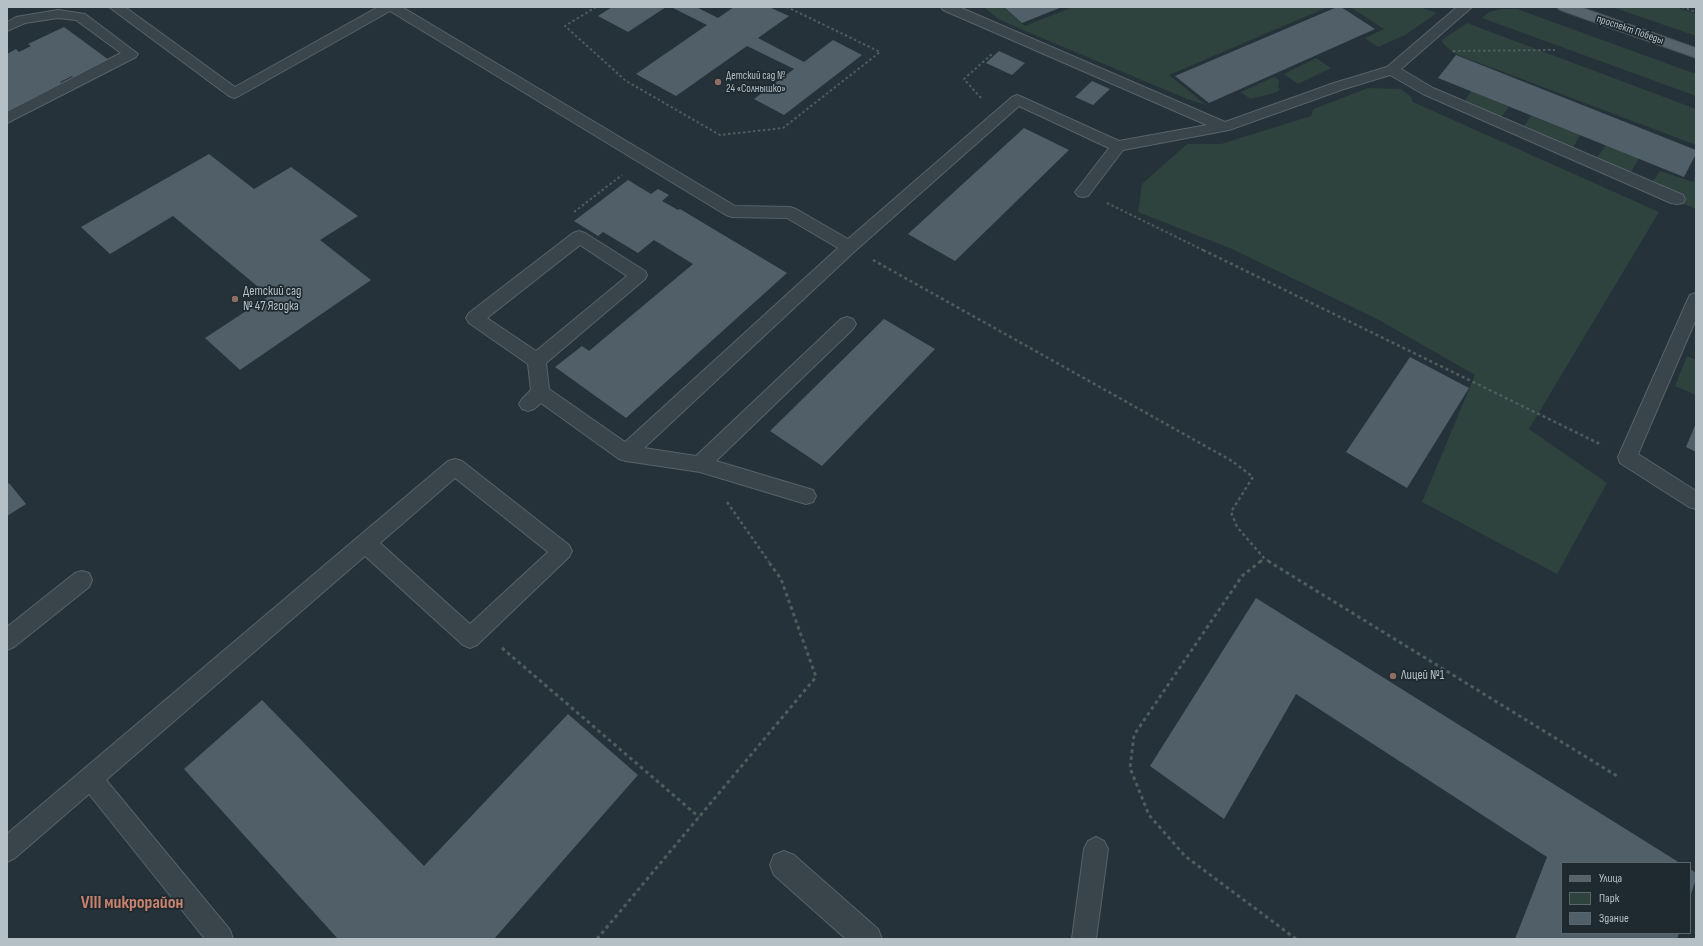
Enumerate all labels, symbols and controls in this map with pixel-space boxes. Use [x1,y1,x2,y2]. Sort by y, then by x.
street label: проспект Победы [1595,12,1665,48]
place label: Детский сад № 24 «Солнышко» [726,69,786,95]
marker: Детский сад № 24 «Солнышко» [713,77,723,87]
place label: Детский сад № 47 Ягодка [243,284,301,315]
marker: Детский сад № 47 Ягодка [230,294,240,304]
place label: Лицей №1 [1401,668,1444,684]
marker: Лицей №1 [1388,671,1398,681]
legend [1561,862,1691,934]
text: Улица [1599,871,1622,886]
text: Парк [1599,891,1619,906]
district label: VIII микрорайон [81,892,183,914]
text: Здание [1599,911,1629,926]

